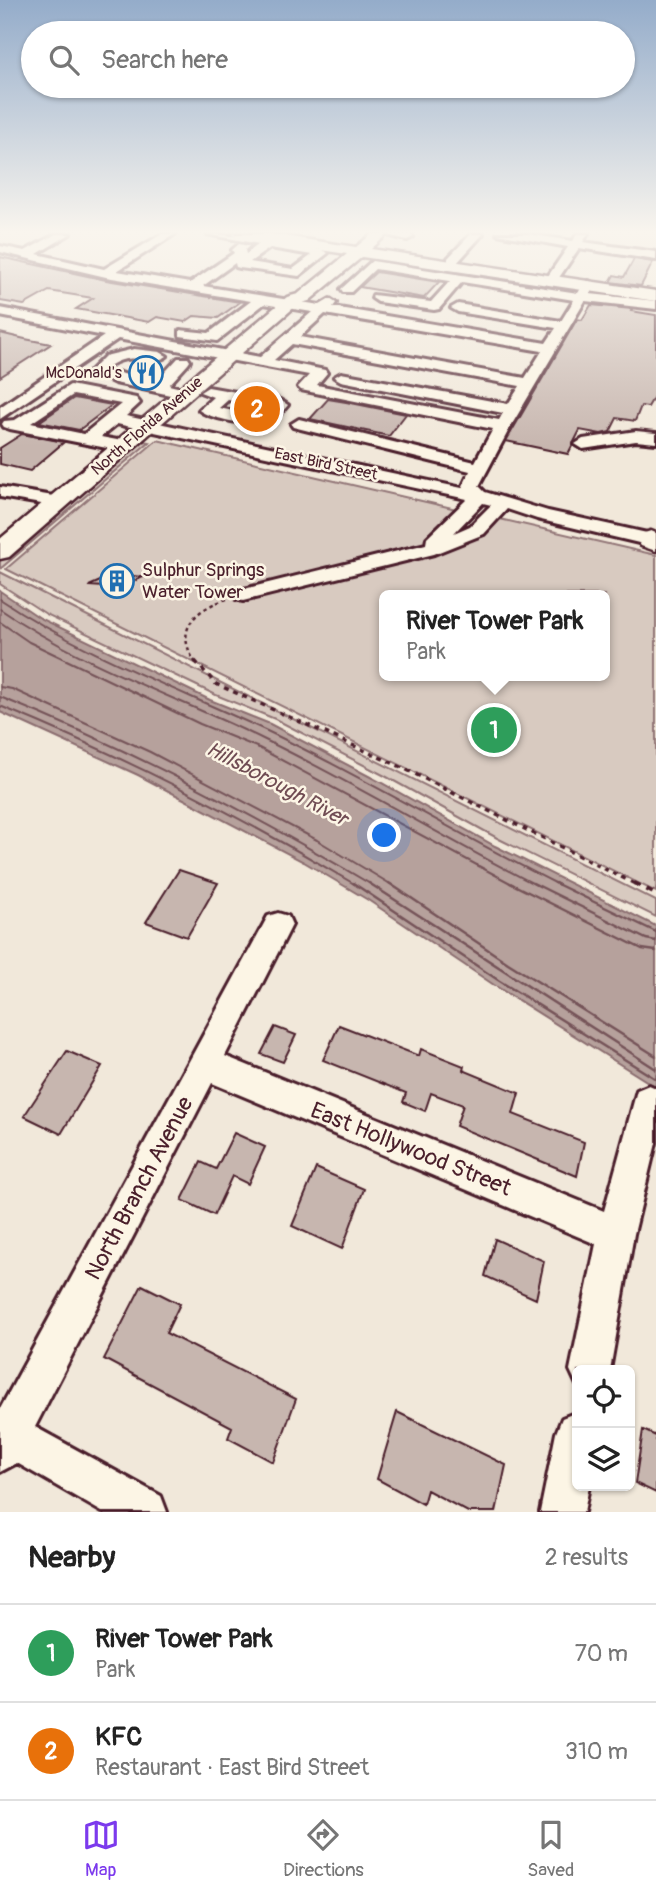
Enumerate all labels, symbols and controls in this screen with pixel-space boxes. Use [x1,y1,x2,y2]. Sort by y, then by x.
search box [21,21,635,98]
icon: search [45,41,83,79]
text: Search here [101,44,228,76]
restaurant icon: McDonald's [127,354,165,392]
place label: McDonald's [45,363,122,383]
street label: North Florida Avenue [87,372,207,480]
pin: 2 [234,383,280,435]
street label: East Bird Street [273,443,380,485]
place label: Sulphur Springs Water Tower [142,558,265,604]
building icon: Sulphur Springs Water Tower [98,562,136,600]
popup [379,590,610,681]
text: River Tower Park [406,605,583,637]
text: Park [406,637,446,666]
pin: 1 [471,704,517,756]
water label: Hillsborough River [202,735,354,834]
your location [367,818,401,852]
street label: North Branch Avenue [78,1091,200,1285]
street label: East Hollywood Street [306,1096,516,1203]
map controls [572,1365,635,1491]
button: locate [572,1365,635,1428]
button: layers [572,1428,635,1491]
text: Nearby [28,1539,115,1576]
text: 2 results [545,1543,628,1572]
text: River Tower Park [95,1623,273,1655]
text: 1 [47,1639,56,1668]
text: 70 m [575,1639,628,1668]
text: Park [95,1655,135,1684]
text: KFC [95,1721,142,1753]
text: 2 [45,1737,57,1766]
text: 310 m [565,1737,628,1766]
text: Restaurant · East Bird Street [95,1753,369,1782]
tab: Map [82,1816,120,1882]
tab: Directions [283,1816,364,1882]
tab: Saved [527,1816,574,1882]

